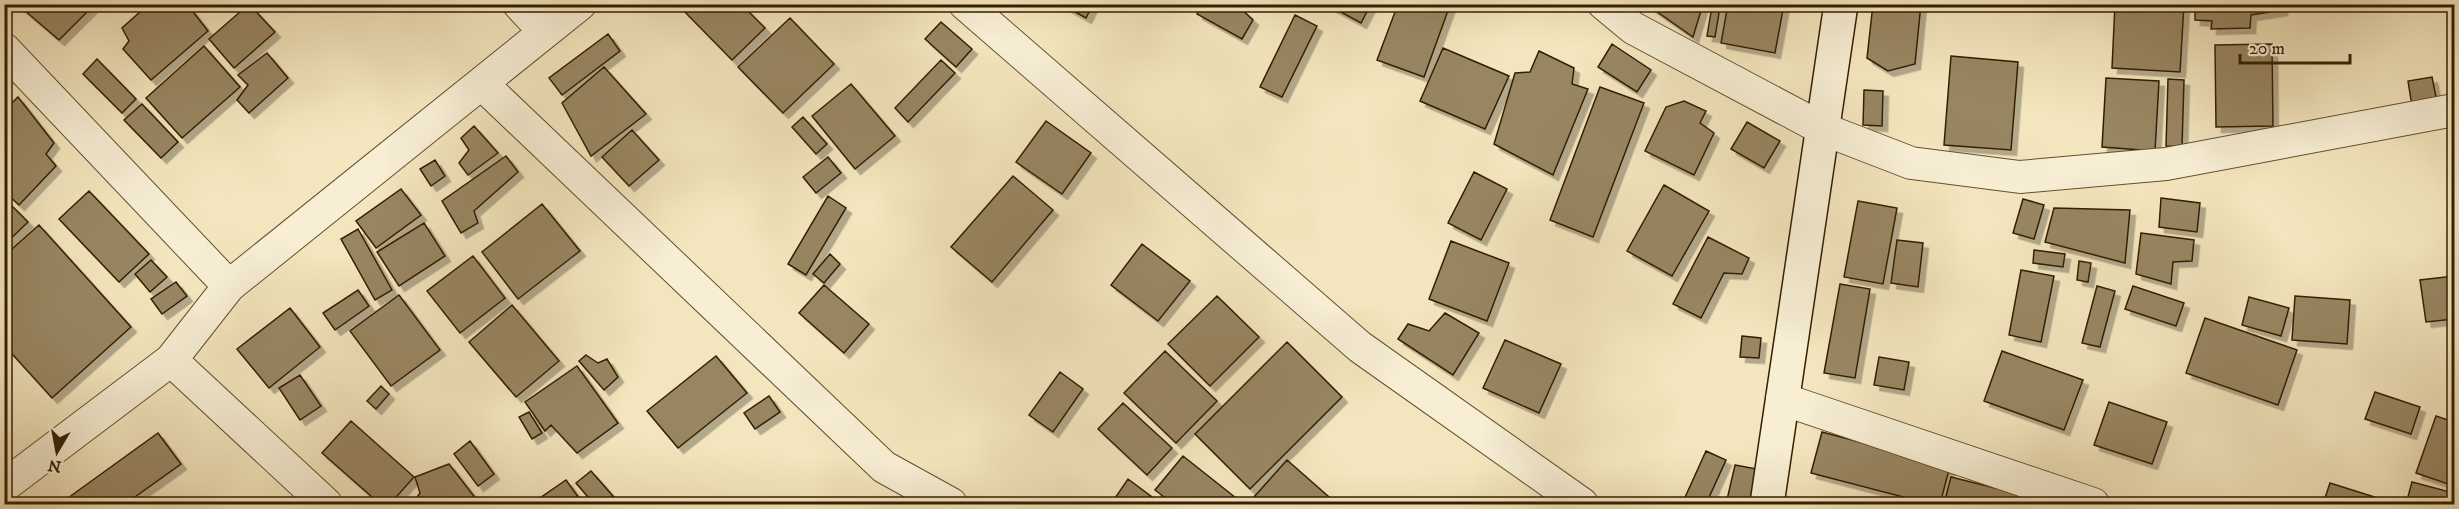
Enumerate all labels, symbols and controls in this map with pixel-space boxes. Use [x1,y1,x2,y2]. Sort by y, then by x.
scale bar [2240,27,2350,65]
text: 20 m [2249,38,2285,60]
north arrow [27,422,87,482]
text: N [46,455,63,477]

